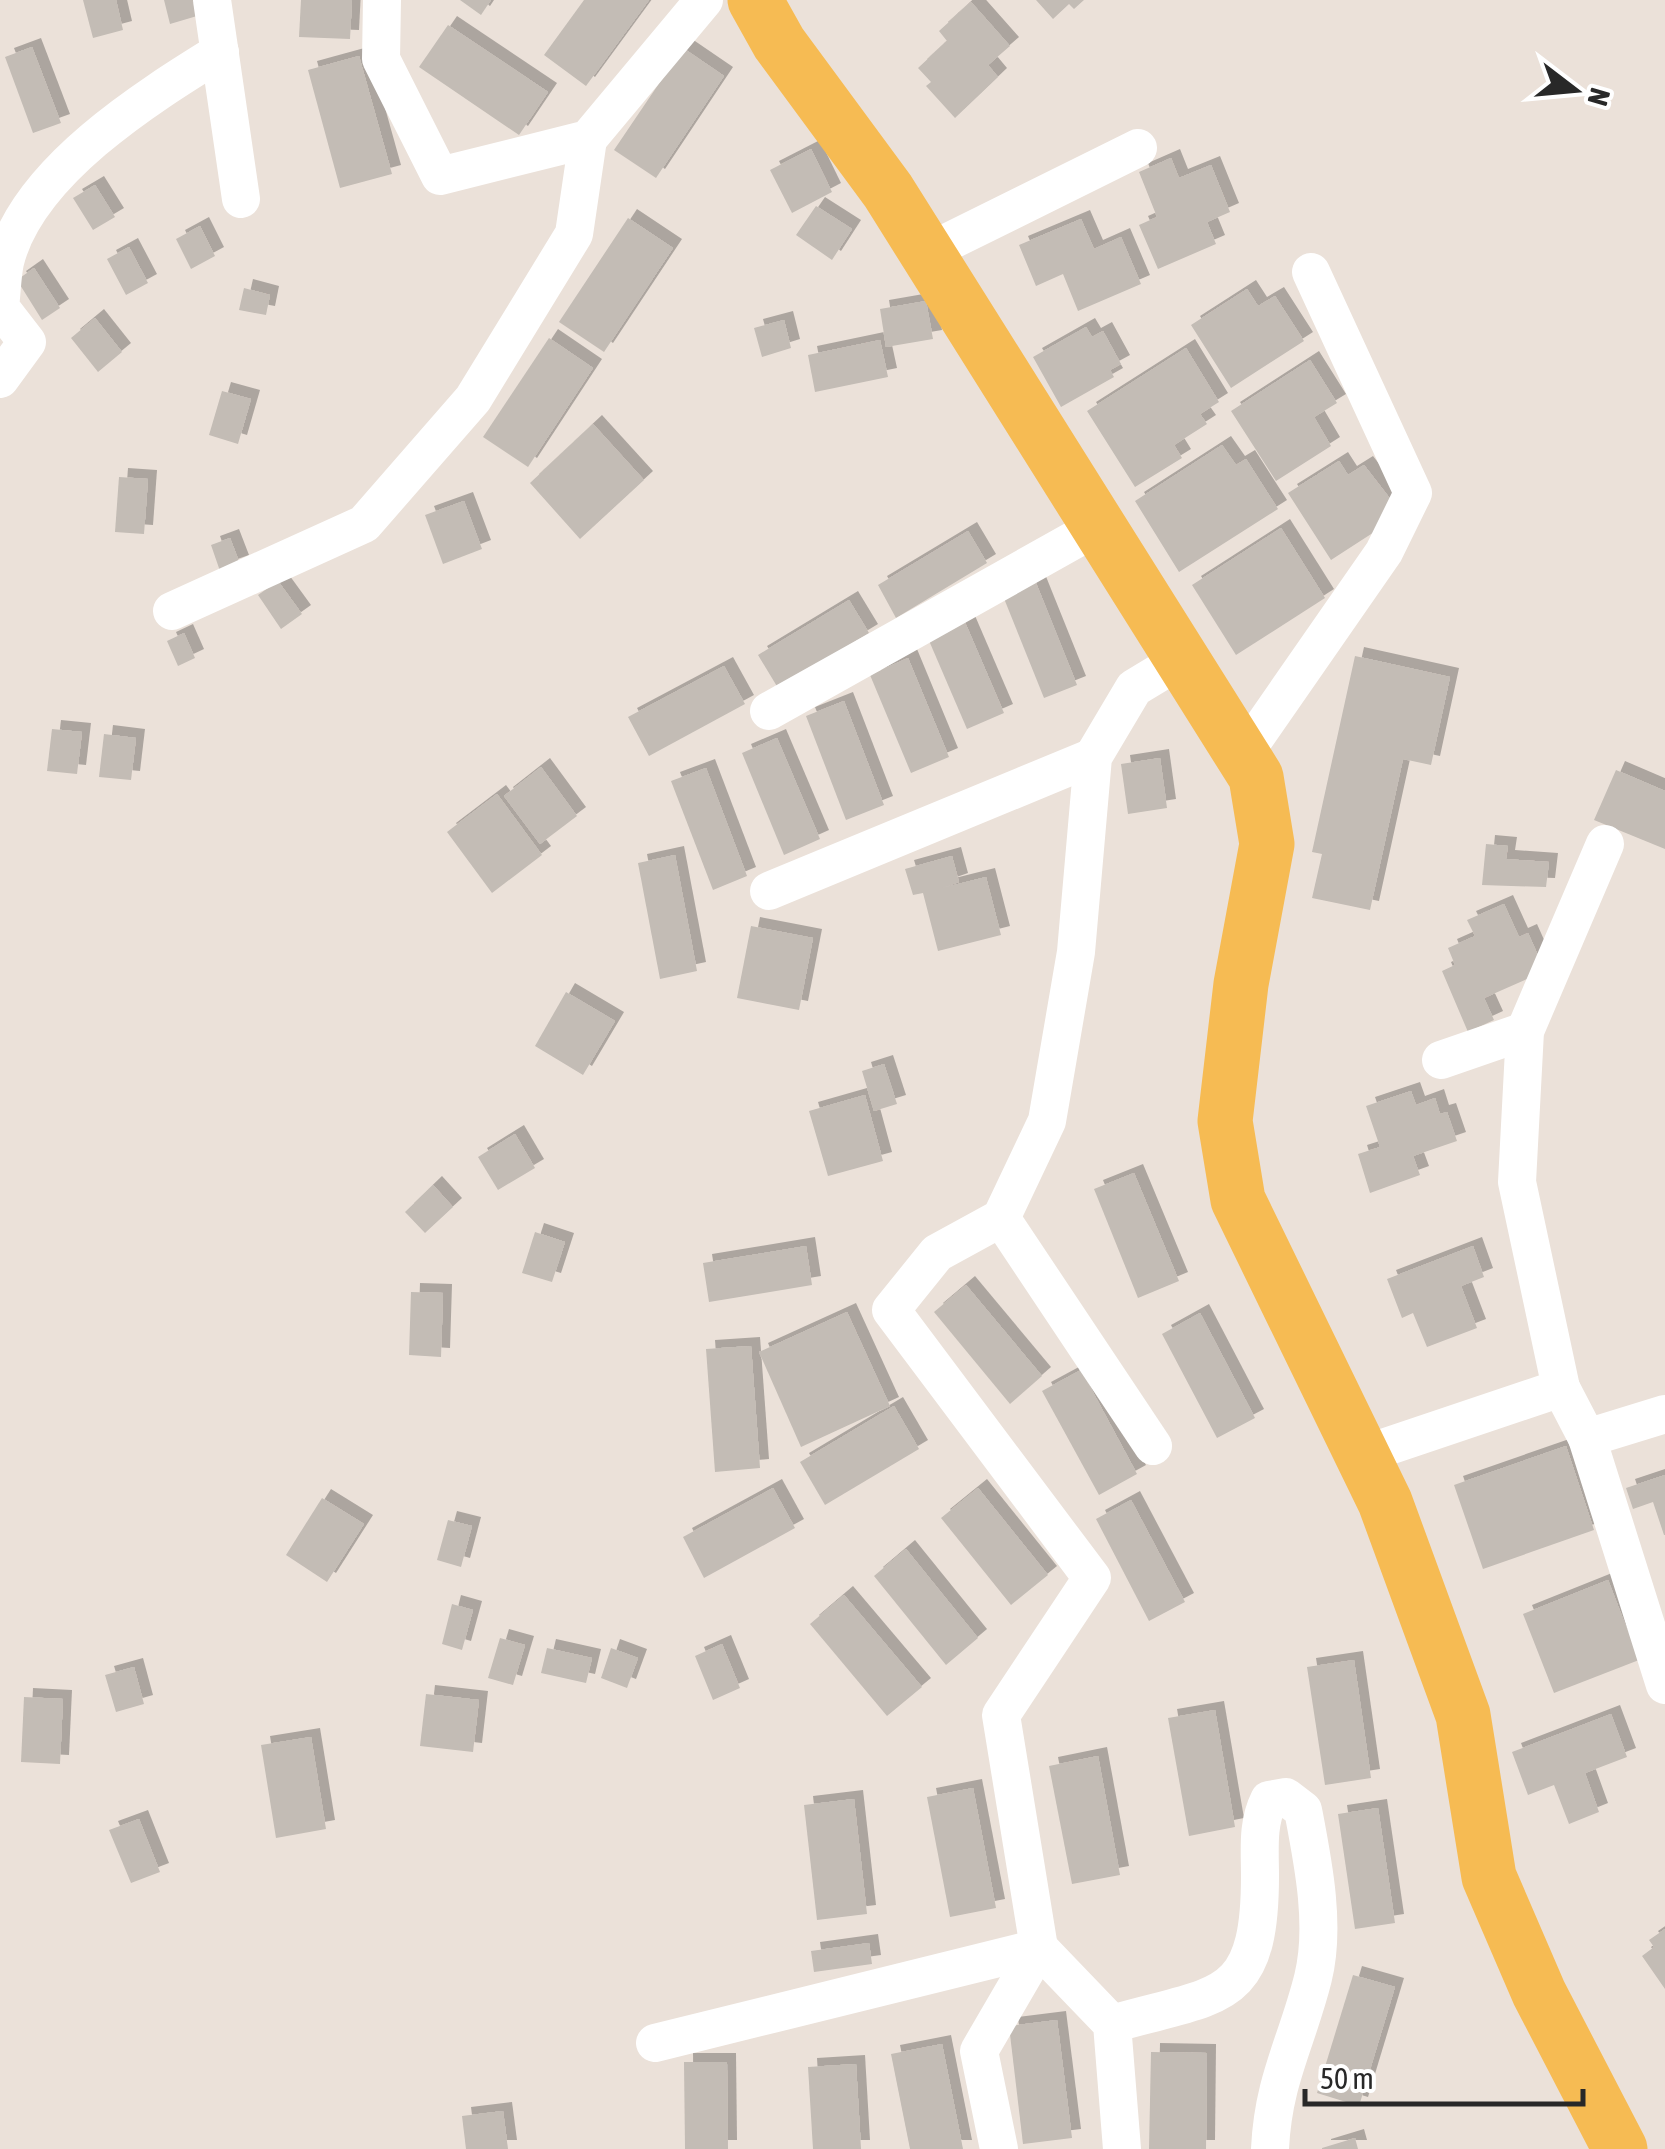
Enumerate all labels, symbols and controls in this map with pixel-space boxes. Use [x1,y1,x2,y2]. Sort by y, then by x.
north arrow [1525,40,1625,140]
text: N [1581,85,1617,109]
scale bar [1305,2044,1582,2106]
text: 50 m [1320,2061,1374,2095]

